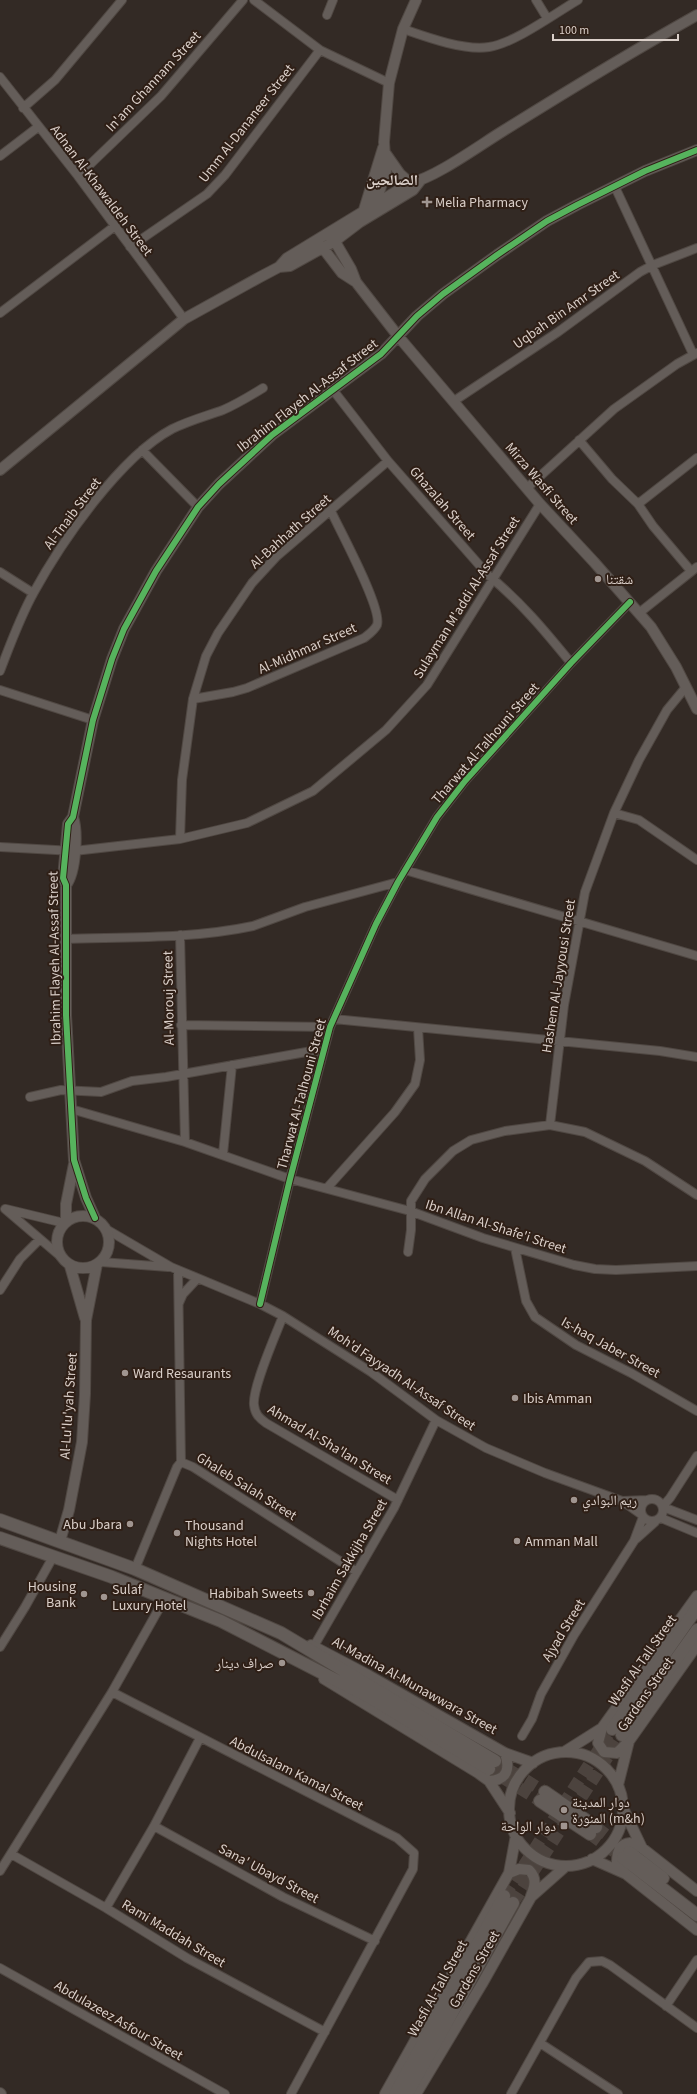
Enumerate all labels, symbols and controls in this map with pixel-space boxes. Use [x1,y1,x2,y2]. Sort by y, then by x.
scale bar [553,16,678,42]
text: 100 m [559,22,589,39]
street label: In'am Ghannam Street [102,27,206,137]
street label: Umm Al-Dananeer Street [194,60,300,187]
street label: Adnan Al-Khawaldeh Street [45,121,157,261]
district label: الصالحين [366,170,418,191]
place label: Melia Pharmacy [435,193,529,213]
marker: Melia Pharmacy [422,197,432,207]
street label: Uqbah Bin Amr Street [509,265,624,354]
street label: Ibrahim Flayeh Al-Assaf Street [233,334,383,457]
street label: Mirza Wasfi Street [500,438,583,529]
street label: Ghazalah Street [404,462,480,545]
street label: Al-Tnaib Street [39,473,107,554]
street label: Al-Bahhath Street [246,490,336,574]
street label: Sulayman M'addi Al-Assaf Street [409,512,525,683]
place label: شقتنا [606,570,633,590]
marker: شقتنا [593,574,603,584]
street label: Al-Midhmar Street [255,618,360,680]
street label: Tharwat Al-Talhouni Street [427,678,544,809]
street label: Ibrahim Flayeh Al-Assaf Street [43,871,67,1045]
street label: Hashem Al-Jayyousi Street [537,898,581,1054]
street label: Al-Morouj Street [158,950,180,1045]
street label: Tharwat Al-Talhouni Street [272,1016,332,1172]
street label: Ibn Allan Al-Shafe'i Street [423,1195,569,1259]
street label: Is-haq Jaber Street [557,1312,664,1384]
street label: Moh'd Fayyadh Al-Assaf Street [323,1322,480,1436]
street label: Al-Lu'lu'yah Street [55,1352,83,1460]
place label: Ward Resaurants [133,1364,231,1384]
marker: Ward Resaurants [120,1368,130,1378]
place label: Ibis Amman [523,1389,592,1409]
marker: Ibis Amman [510,1393,520,1403]
street label: Ahmad Al-Sha'lan Street [264,1400,396,1490]
street label: Ghaleb Salah Street [192,1448,301,1526]
place label: ريم البوادي [582,1491,637,1512]
street label: Ibrhaim Sakkijha Street [307,1495,393,1624]
marker: ريم البوادي [569,1495,579,1505]
place label: Abu Jbara [63,1515,122,1535]
place label: Thousand Nights Hotel [185,1516,257,1552]
marker: Abu Jbara [125,1519,135,1529]
marker: Thousand Nights Hotel [172,1528,182,1538]
place label: Amman Mall [525,1532,598,1552]
marker: Amman Mall [512,1536,522,1546]
place label: Housing Bank [28,1577,76,1613]
place label: Sulaf Luxury Hotel [112,1580,187,1616]
place label: Habibah Sweets [209,1584,303,1604]
marker: Habibah Sweets [306,1588,316,1598]
marker: Housing Bank [79,1589,89,1599]
marker: Sulaf Luxury Hotel [99,1592,109,1602]
street label: Ajyad Street [537,1595,591,1666]
street label: Wasfi Al-Tall Street [604,1611,682,1710]
street label: Al-Madina Al-Munawwara Street [328,1632,501,1740]
street label: Gardens Street [613,1653,679,1736]
place label: صراف دينار [215,1654,274,1674]
marker: صراف دينار [277,1658,287,1668]
street label: Abdulsalam Kamal Street [226,1731,367,1816]
place label: دوار المدينة المنورة (m&h) [572,1793,645,1829]
marker: دوار المدينة المنورة (m&h) [559,1805,569,1815]
place label: دوار الواحة [501,1817,556,1837]
marker: دوار الواحة [559,1821,569,1831]
street label: Sana' Ubayd Street [215,1839,323,1909]
street label: Rami Maddah Street [118,1895,229,1973]
street label: Gardens Street [445,1927,505,2012]
street label: Wasfi Al-Tall Street [403,1936,473,2040]
street label: Abdulazeez Asfour Street [51,1976,187,2066]

